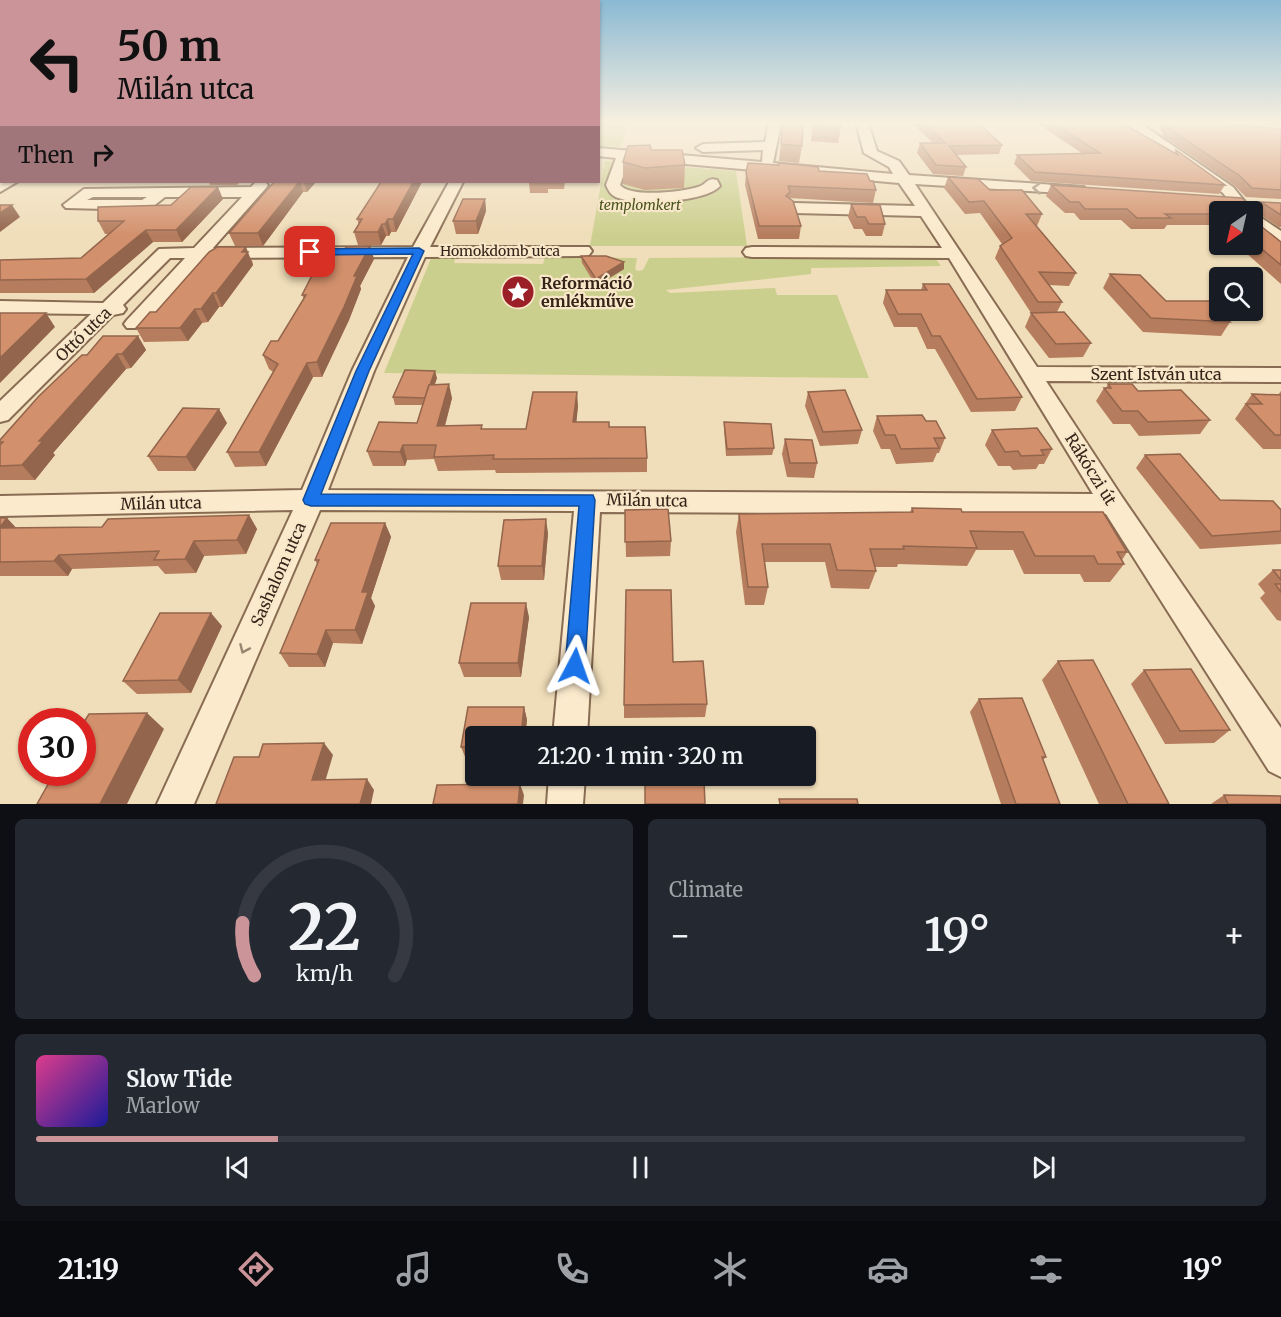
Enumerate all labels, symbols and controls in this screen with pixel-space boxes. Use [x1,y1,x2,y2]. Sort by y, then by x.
text: 50 m [117,20,221,72]
icon: left [18,24,96,102]
text: Milán utca [117,72,254,106]
icon: right [86,138,119,171]
text: Then [18,141,74,169]
one-way arrow [1032,181,1041,194]
park label: templomkert [599,196,681,214]
north arrow [1209,201,1263,255]
map controls [1209,201,1263,321]
pin [284,226,335,277]
icon: arrive [293,235,326,268]
street label: Homokdomb utca [440,242,561,260]
button: search [1209,267,1263,321]
place label: Reformáció emlékműve [541,273,634,311]
place icon: Reformáció emlékműve [500,274,536,310]
street label: Ottó utca [51,302,115,365]
street label: Szent István utca [1091,364,1222,384]
street label: Rákóczi út [1061,429,1121,509]
street label: Milán utca [606,489,688,511]
street label: Milán utca [120,492,202,514]
street label: Sashalom utca [246,519,310,629]
position arrow [543,634,607,698]
one-way arrow [239,643,251,654]
speed limit sign: 30 [18,708,96,786]
text: 21:20 · 1 min · 320 m [537,742,744,770]
text: Climate [669,877,743,902]
text: 22 [288,889,360,967]
text: 19° [924,907,990,963]
text: − [669,915,691,956]
text: + [1223,915,1245,956]
text: km/h [296,960,352,987]
text: Slow Tide [126,1065,232,1093]
text: Marlow [126,1093,200,1118]
icon: previous [221,1151,254,1184]
icon: pause [624,1151,657,1184]
icon: next [1027,1151,1060,1184]
icon: directions [235,1248,277,1290]
icon: music [393,1248,435,1290]
icon: phone [551,1248,593,1290]
icon: climate [709,1248,751,1290]
icon: car [867,1248,909,1290]
icon: filters [1025,1248,1067,1290]
text: 21:19 [58,1252,119,1286]
text: 19° [1182,1252,1223,1286]

